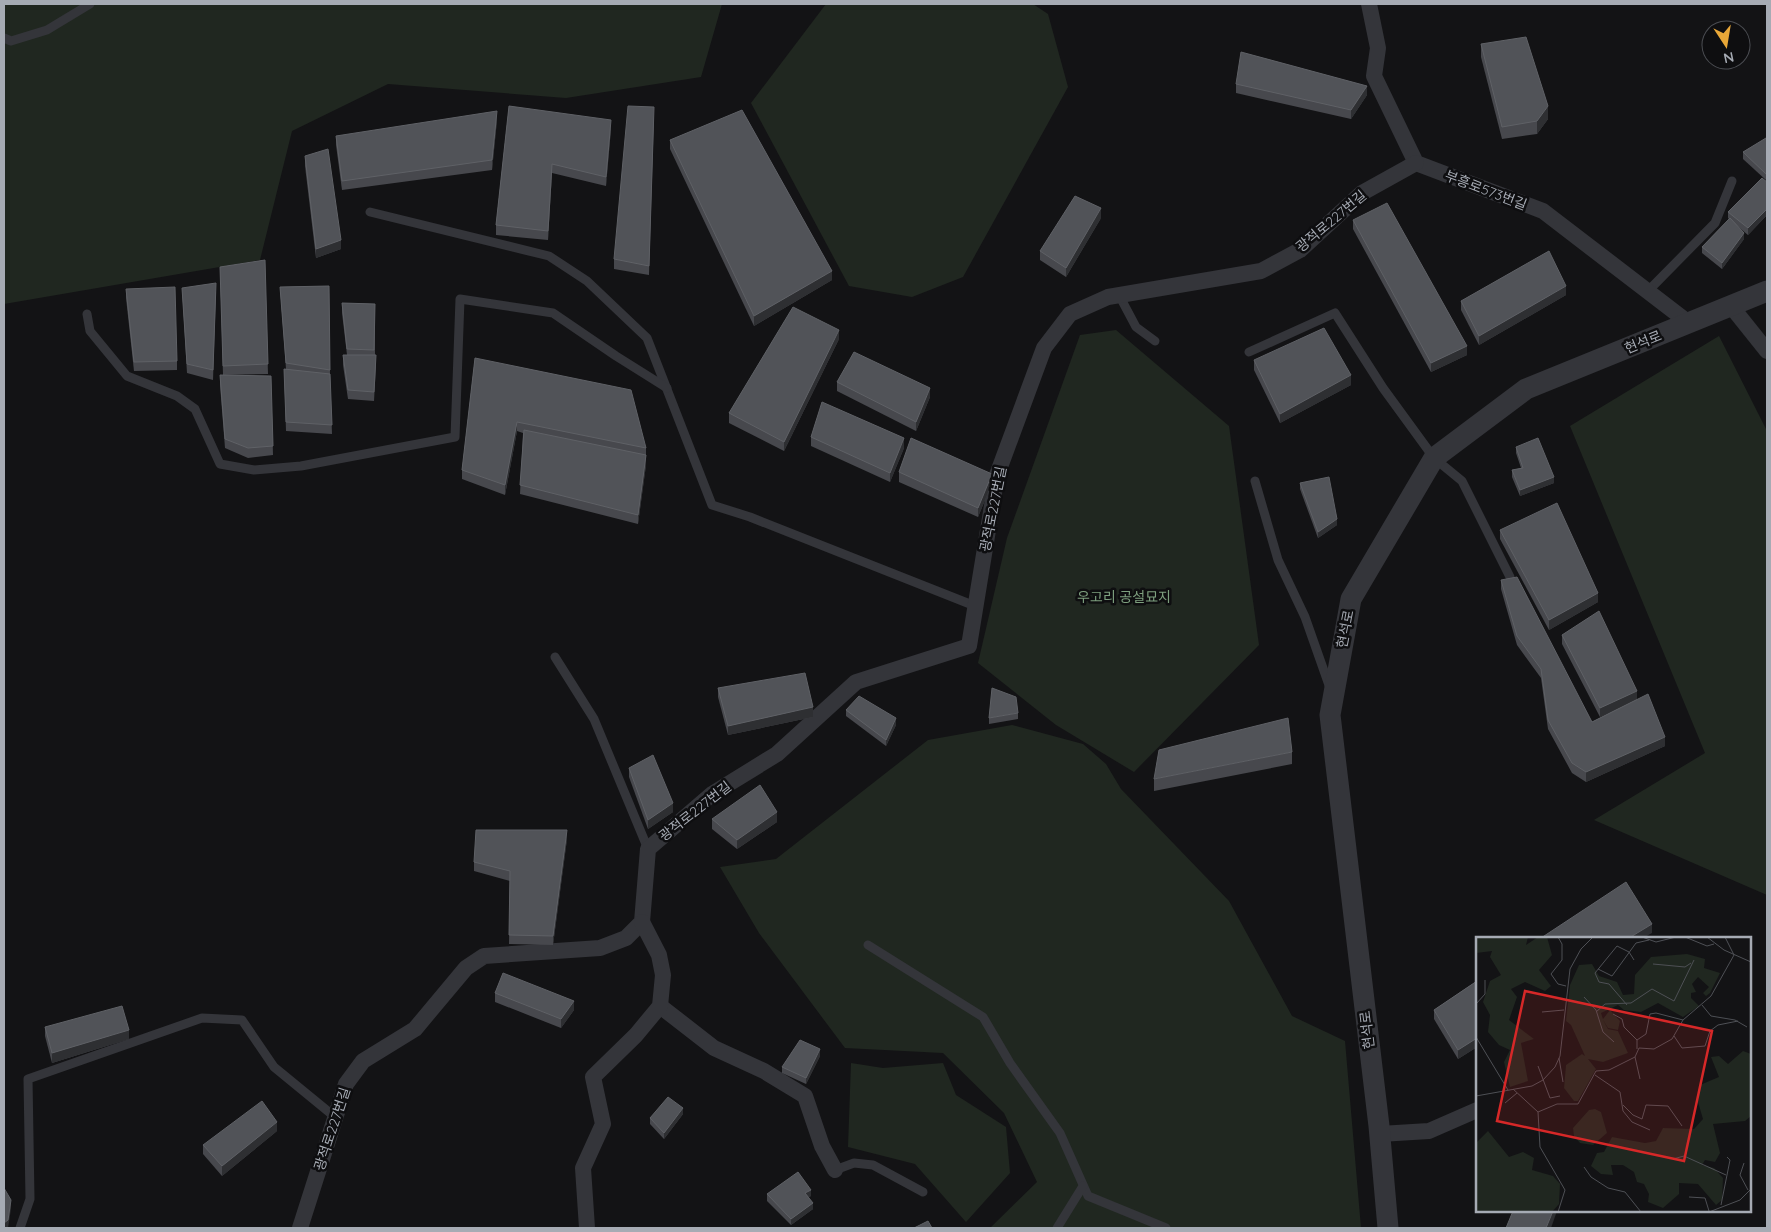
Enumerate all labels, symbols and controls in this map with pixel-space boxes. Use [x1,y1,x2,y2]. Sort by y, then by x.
north arrow [1701,20,1751,70]
text: N [1722,48,1736,68]
street label: 부흥로573번길 [1442,166,1530,214]
street label: 광적로227번길 [1292,186,1370,256]
street label: 현석로 [1622,326,1664,358]
street label: 광적로227번길 [976,465,1010,553]
park label: 우고리 공설묘지 [1077,588,1171,606]
street label: 현석로 [1332,608,1358,650]
street label: 광적로227번길 [655,777,735,845]
inset map [1476,937,1751,1212]
street label: 현석로 [1356,1010,1378,1050]
street label: 광적로227번길 [310,1085,354,1173]

